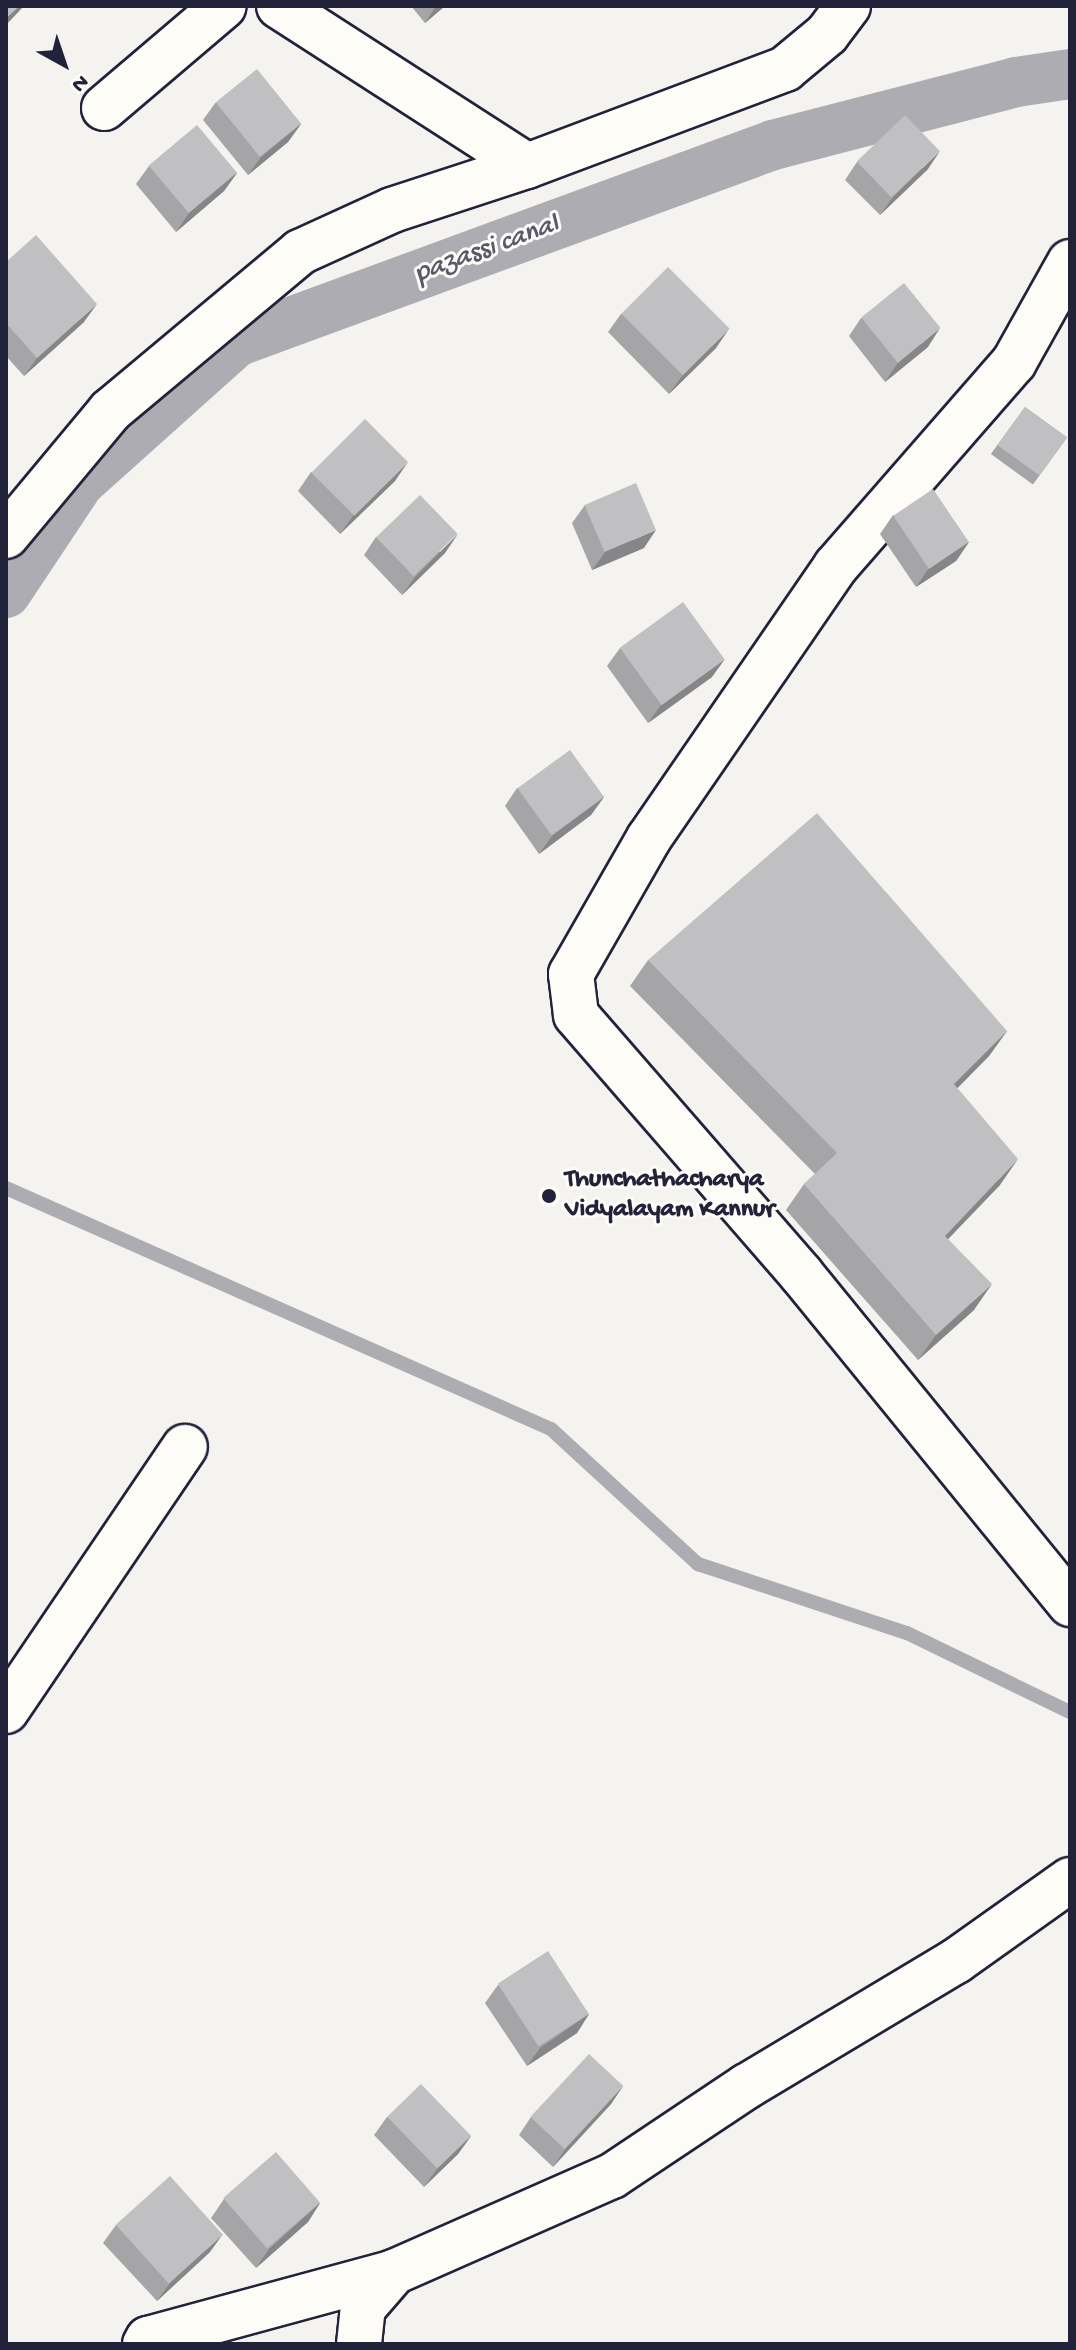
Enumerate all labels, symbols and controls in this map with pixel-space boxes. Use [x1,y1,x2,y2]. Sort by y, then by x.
north arrow [24,24,104,104]
text: N [66,68,93,97]
water label: pazassi canal [410,208,564,292]
place label: Thunchathacharya Vidyalayam Kannur [565,1165,774,1226]
marker: Thunchathacharya Vidyalayam Kannur [540,1187,558,1205]

